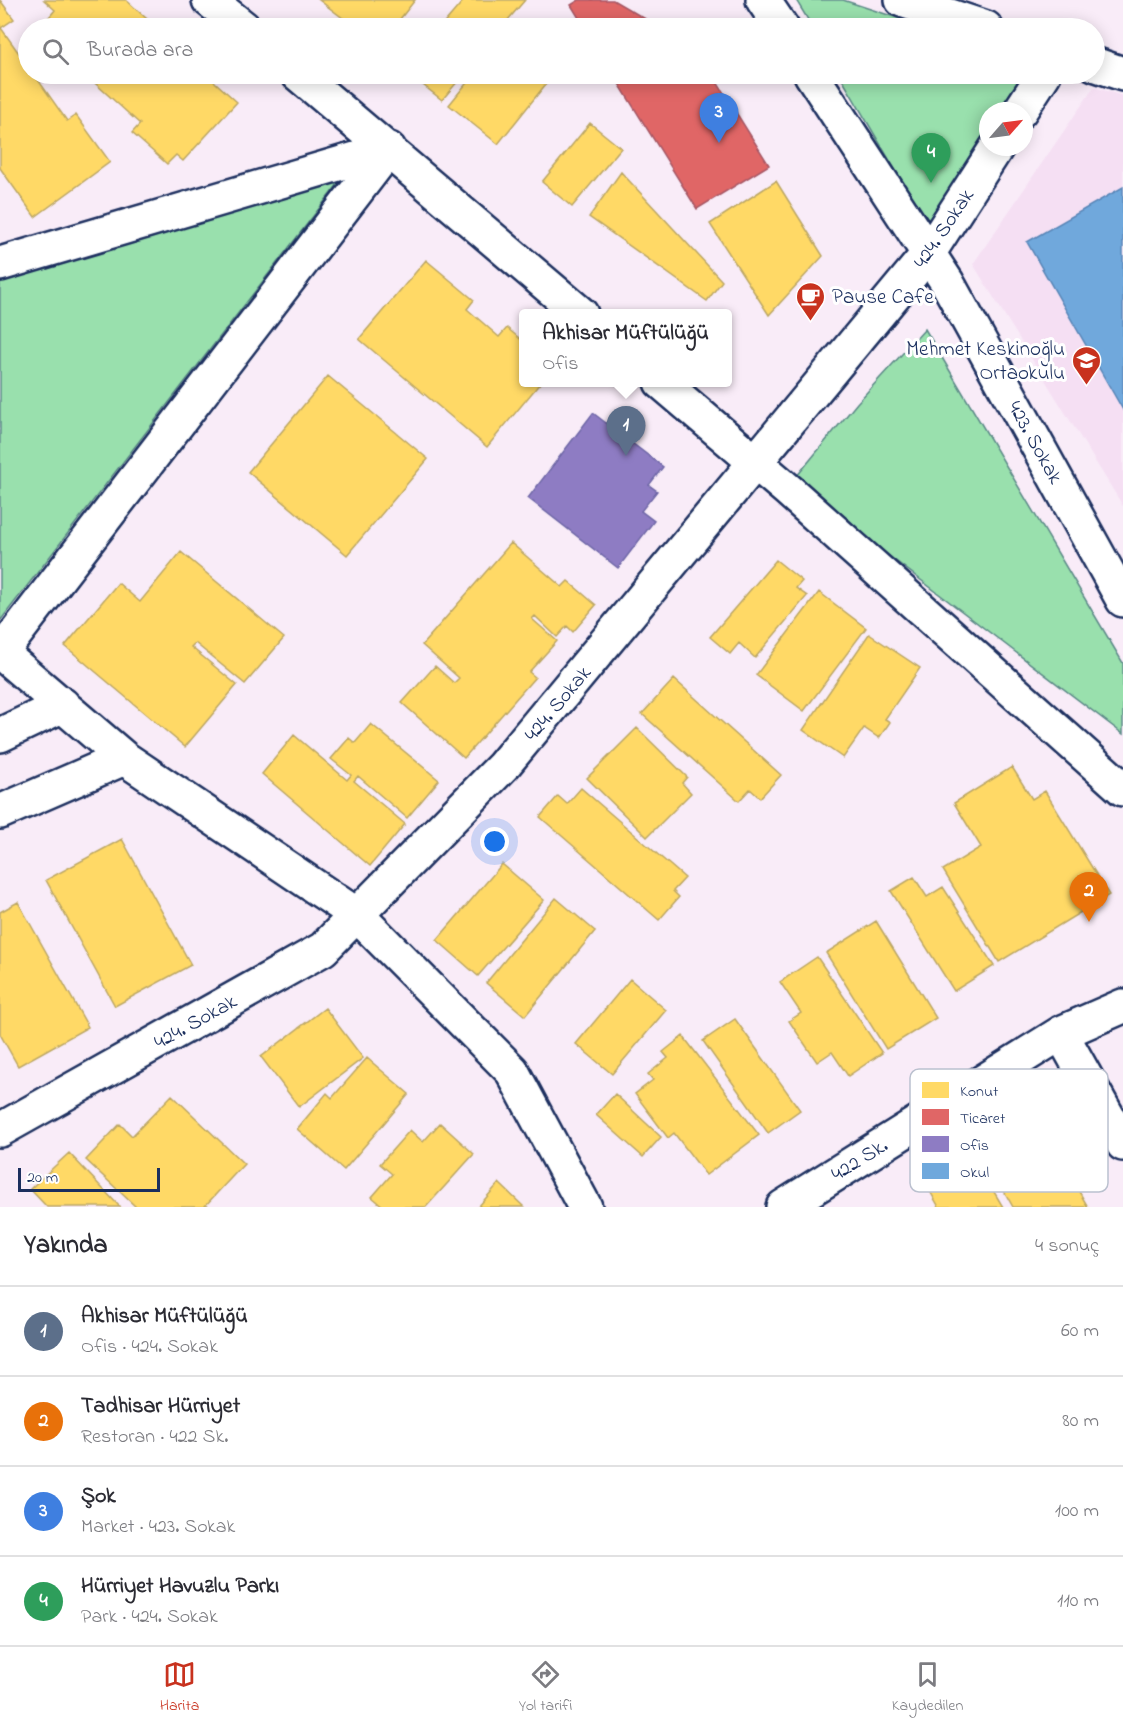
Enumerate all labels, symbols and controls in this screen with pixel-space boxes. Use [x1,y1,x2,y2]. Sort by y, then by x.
search box [18,18,1105,84]
icon: search [39,35,72,68]
text: Burada ara [87,35,193,67]
pin: 3 [700,94,738,143]
north arrow [979,102,1033,156]
pin: 4 [912,134,950,183]
street label: 424. Sokak [907,182,983,275]
cafe icon: Pause Cafe [795,280,827,322]
place label: Pause Cafe [832,283,934,313]
popup [519,309,732,387]
text: Akhisar Müftülüğü [542,318,709,350]
place label: Mehmet Keskinoğlu Ortaokulu [906,335,1065,389]
school or university icon: Mehmet Keskinoğlu Ortaokulu [1070,344,1102,386]
text: Ofis [542,350,578,379]
street label: 423. Sokak [999,396,1070,491]
pin: 1 [606,406,646,456]
street label: 424. Sokak [518,659,600,749]
your location [480,827,509,856]
pin: 2 [1070,872,1108,922]
street label: 424. Sokak [149,987,244,1058]
legend [910,1069,1108,1192]
text: Konut [960,1080,999,1104]
text: Ticaret [960,1107,1006,1131]
street label: 422 Sk. [826,1132,894,1190]
text: Ofis [960,1134,989,1158]
text: Okul [960,1161,990,1185]
scale bar [18,1165,160,1192]
text: 20 m [27,1166,58,1190]
text: Yakında [24,1227,108,1265]
text: 4 sonuç [1035,1232,1099,1261]
text: Akhisar Müftülüğü [81,1301,248,1333]
text: 1 [40,1317,47,1346]
text: 60 m [1061,1317,1099,1346]
text: Ofis · 424. Sokak [81,1333,218,1362]
text: Tadhisar Hürriyet [81,1391,240,1423]
text: 2 [39,1407,48,1436]
text: 80 m [1062,1407,1099,1436]
text: Restoran · 422 Sk. [81,1423,228,1452]
text: Şok [81,1481,116,1513]
text: 3 [39,1497,48,1526]
text: 100 m [1055,1497,1099,1526]
text: Market · 423. Sokak [81,1513,235,1542]
text: Hürriyet Havuzlu Parkı [81,1571,279,1603]
text: 4 [39,1587,48,1616]
text: 110 m [1057,1587,1099,1616]
text: Park · 424. Sokak [81,1603,218,1632]
tab: Harita [160,1658,199,1718]
tab: Yol tarifi [519,1658,572,1718]
tab: Kaydedilen [892,1658,963,1718]

